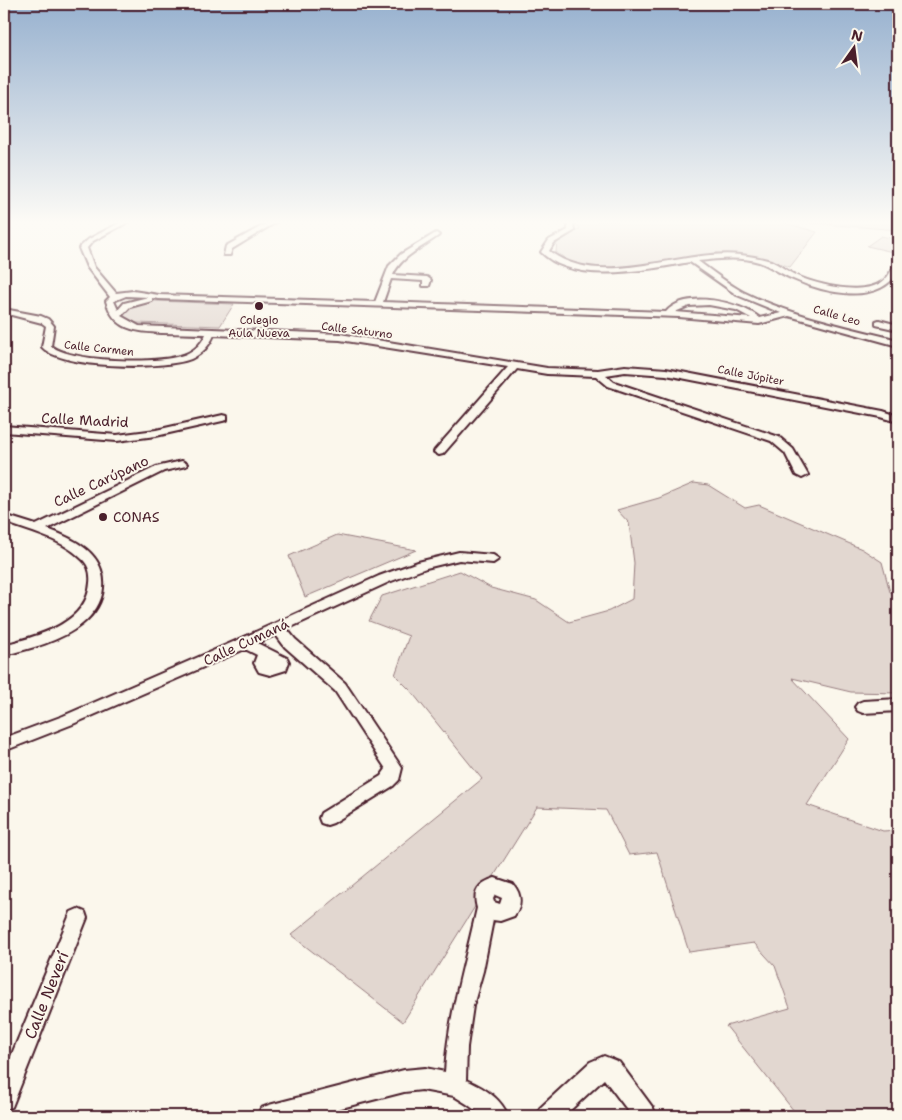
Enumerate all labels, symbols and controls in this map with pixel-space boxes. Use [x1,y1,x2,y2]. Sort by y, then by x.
north arrow [830,22,880,72]
text: N [850,25,865,45]
marker: Colegio Aula Nueva [253,300,265,312]
street label: Calle Leo [812,302,863,329]
place label: Colegio Aula Nueva [228,313,290,341]
street label: Calle Saturno [321,319,394,342]
street label: Calle Carmen [63,337,135,360]
street label: Calle Júpiter [716,362,785,389]
street label: Calle Madrid [41,409,129,431]
street label: Calle Carúpano [51,451,151,511]
place label: CONAS [113,508,160,526]
marker: CONAS [97,511,109,523]
street label: Calle Cumaná [200,614,292,670]
street label: Calle Neverí [19,948,74,1042]

